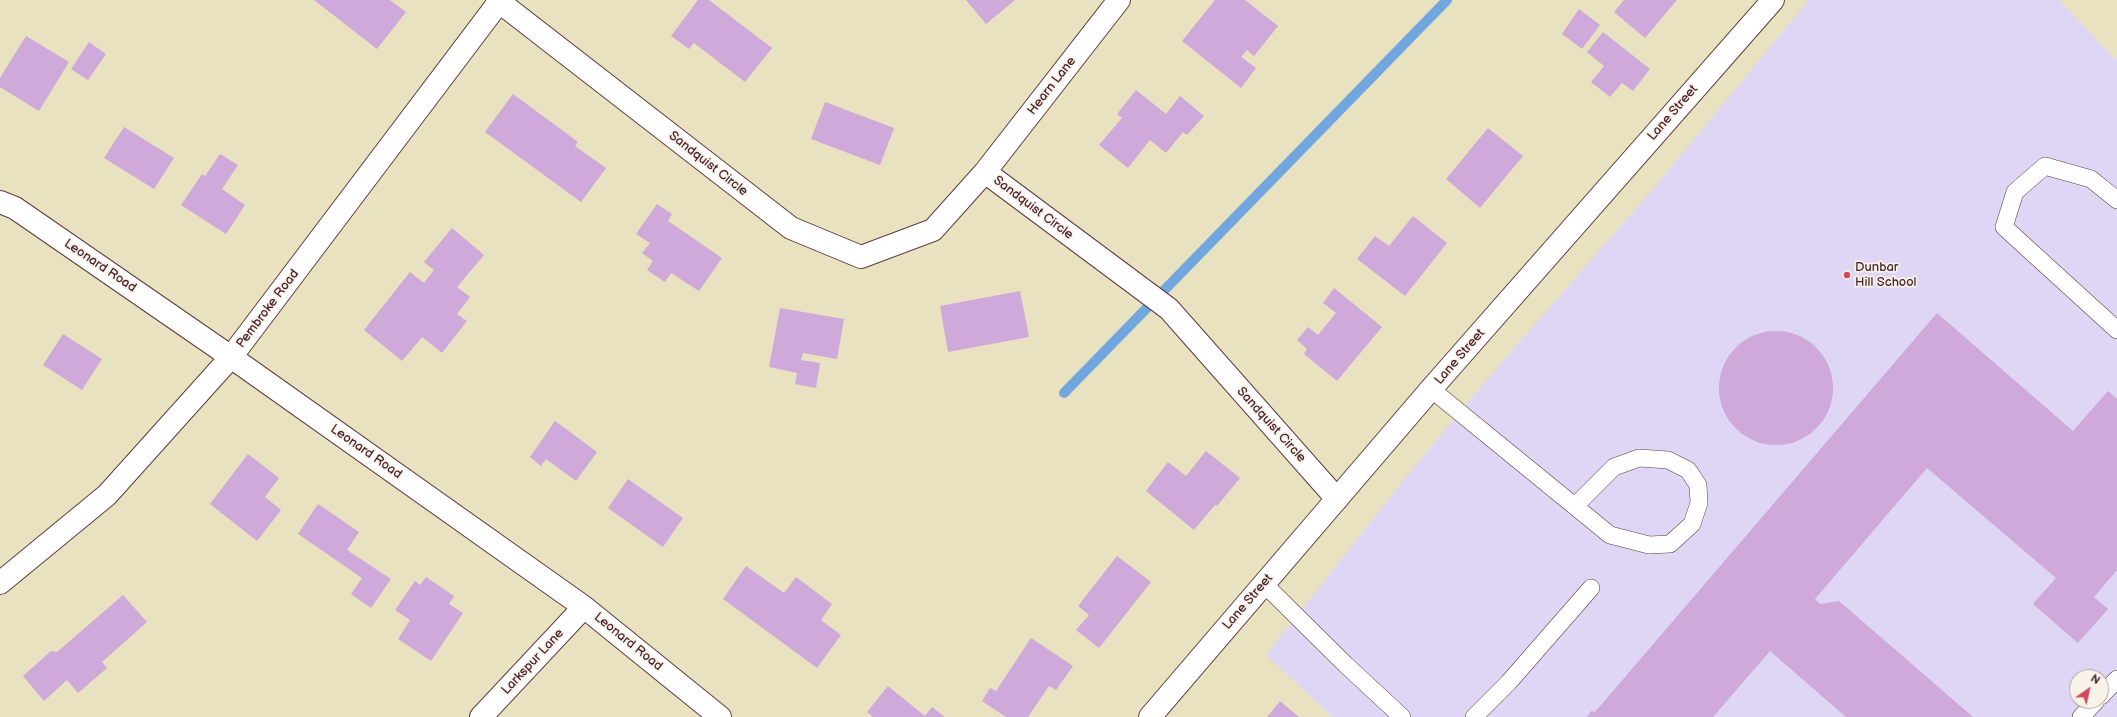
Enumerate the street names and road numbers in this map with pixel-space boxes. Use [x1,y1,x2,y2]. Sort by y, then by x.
street label: Hearn Lane [1024,54,1080,118]
street label: Lane Street [1645,82,1701,144]
street label: Sandquist Circle [665,128,751,200]
street label: Sandquist Circle [990,173,1076,243]
street label: Leonard Road [61,236,139,296]
street label: Pembroke Road [233,267,303,351]
street label: Lane Street [1432,326,1488,388]
street label: Sandquist Circle [1233,384,1309,466]
street label: Leonard Road [327,422,405,482]
street label: Lane Street [1220,571,1276,633]
street label: Leonard Road [591,610,665,674]
street label: Larkspur Lane [499,626,567,698]

